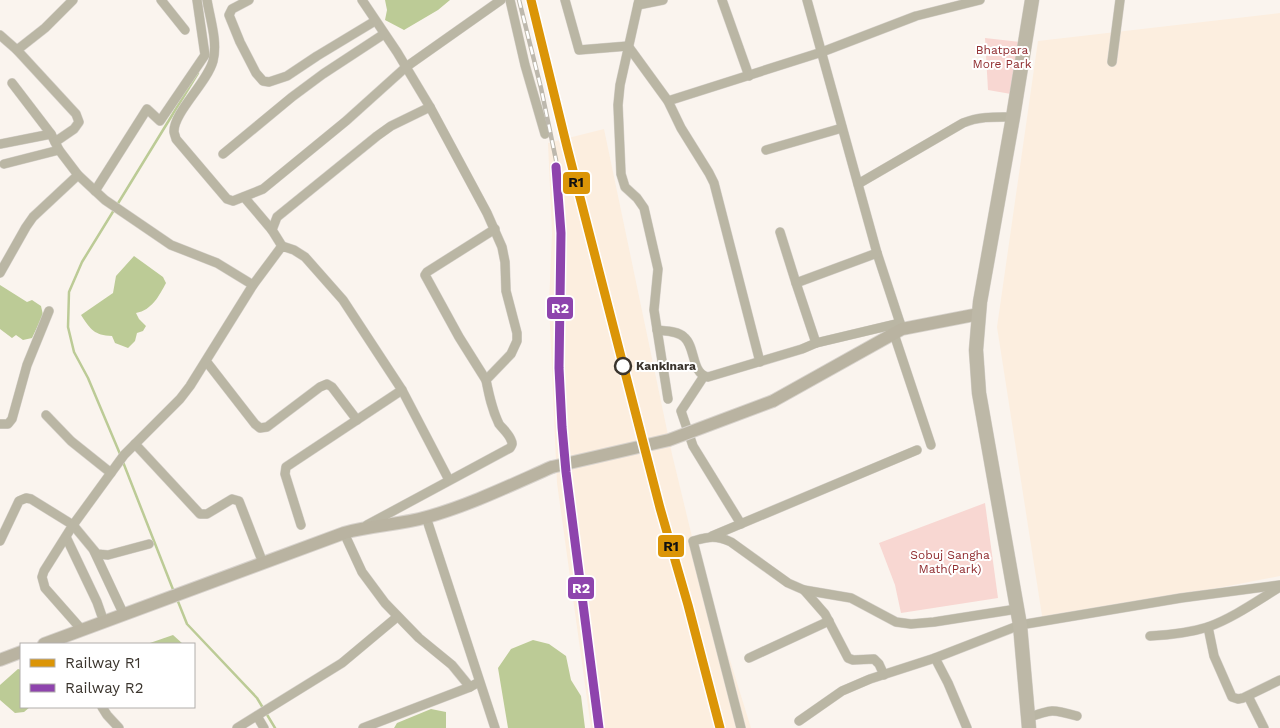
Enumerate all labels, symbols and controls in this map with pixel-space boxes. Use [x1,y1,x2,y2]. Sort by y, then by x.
park label: Bhatpara More Park [973,43,1032,71]
line badge: R1 [562,171,591,195]
text: R1 [568,174,584,190]
line badge: R2 [546,296,574,320]
text: R2 [551,300,569,316]
marker: Kankinara [614,357,632,375]
place label: Kankinara [636,359,696,373]
line badge: R1 [657,534,685,558]
text: R1 [663,538,679,554]
park label: Sobuj Sangha Math(Park) [910,548,990,576]
line badge: R2 [567,576,595,600]
text: R2 [572,580,590,596]
legend [20,643,195,708]
text: Railway R1 [65,654,141,672]
text: Railway R2 [65,679,143,697]

